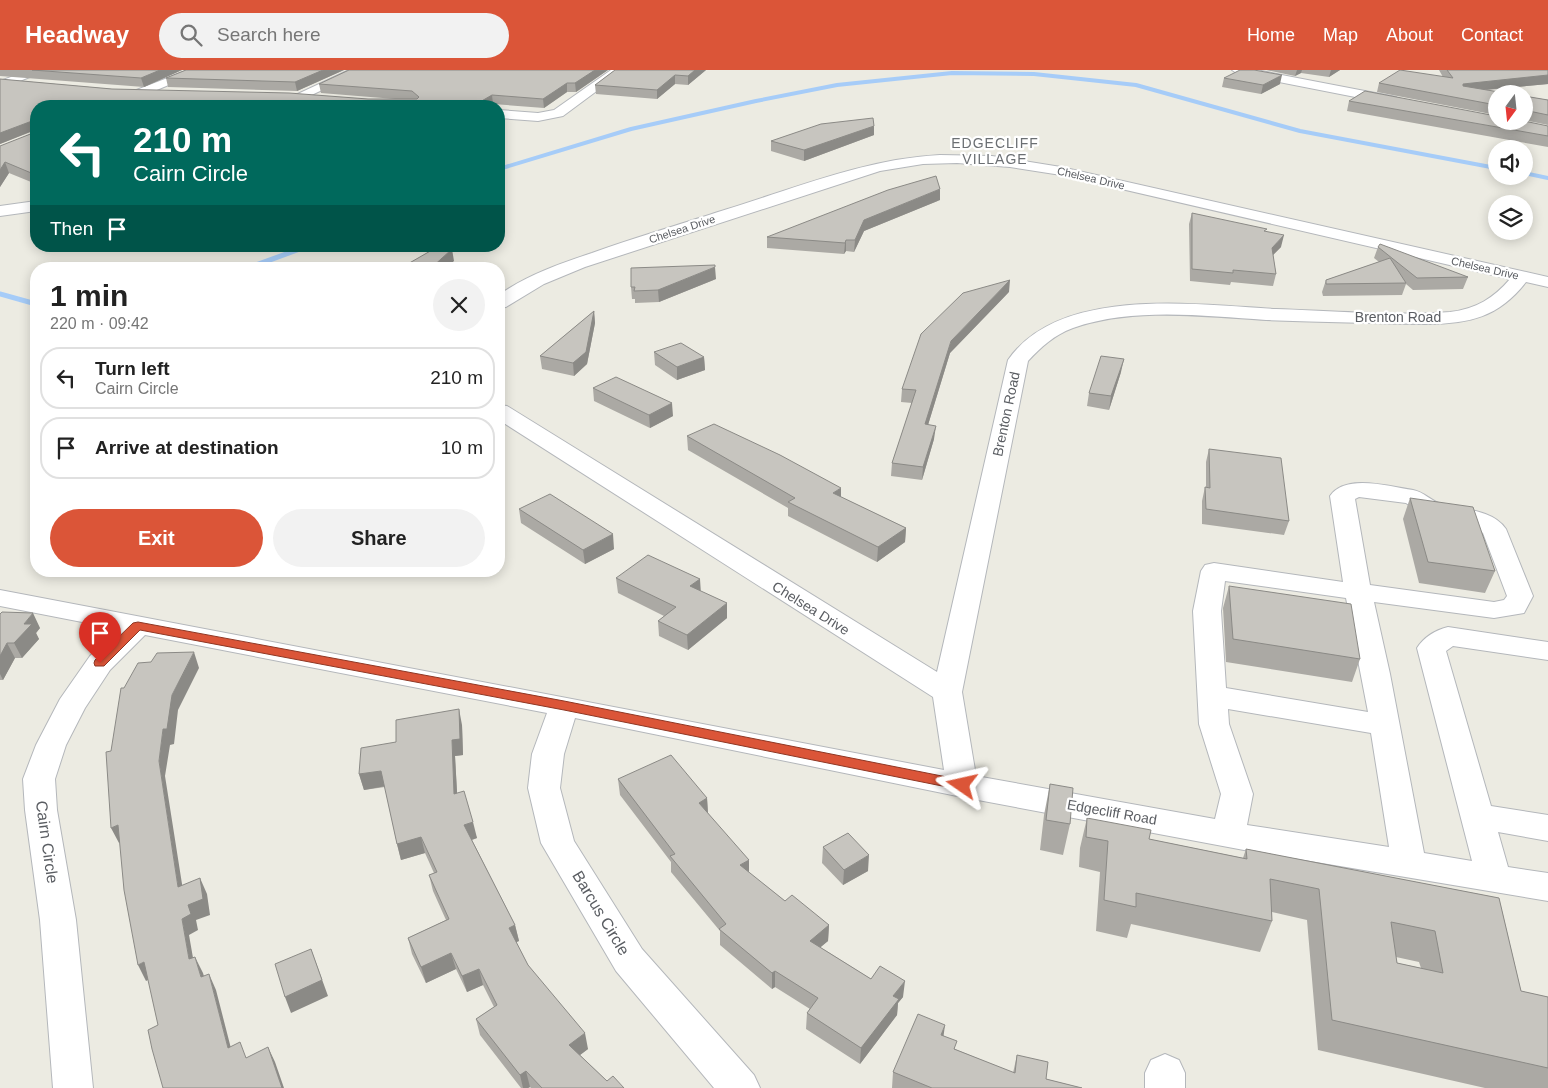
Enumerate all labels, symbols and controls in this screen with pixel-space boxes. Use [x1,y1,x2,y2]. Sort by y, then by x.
search box [159,13,509,58]
text: Headway [25,21,129,48]
icon: search [177,21,205,49]
text: Search here [217,24,321,45]
text: Home [1247,25,1295,45]
text: Map [1323,25,1358,45]
text: About [1386,25,1433,45]
text: Contact [1461,25,1523,45]
north arrow [1488,85,1532,130]
map controls [1488,85,1533,240]
icon: left [50,120,115,185]
text: 210 m [133,120,232,159]
district label: EDGECLIFF VILLAGE [951,135,1039,167]
button: sound [1488,140,1533,185]
text: Cairn Circle [133,161,248,186]
street label: Chelsea Drive [1056,164,1126,192]
button: layers [1488,195,1533,240]
street label: Chelsea Drive [647,213,717,245]
icon: arrive [103,215,131,243]
text: Then [50,218,93,239]
street label: Chelsea Drive [1450,254,1520,282]
text: 1 min [50,279,128,312]
button: close [433,279,485,331]
street label: Brenton Road [1355,309,1441,325]
text: 220 m · 09:42 [50,315,149,332]
text: Turn left [95,358,170,379]
icon: left [52,364,80,392]
text: 210 m [430,367,483,388]
street label: Brenton Road [989,370,1023,458]
text: Cairn Circle [95,380,179,397]
icon: arrive [52,434,80,462]
text: Arrive at destination [95,437,279,458]
text: 10 m [441,437,483,458]
button: Exit [50,509,263,567]
button: Share [273,509,485,567]
street label: Chelsea Drive [769,578,853,638]
pin [79,612,121,663]
icon: arrive [86,619,114,647]
position arrow [935,758,987,810]
street label: Edgecliff Road [1066,796,1158,828]
street label: Cairn Circle [33,799,61,885]
street label: Barcus Circle [569,868,633,958]

